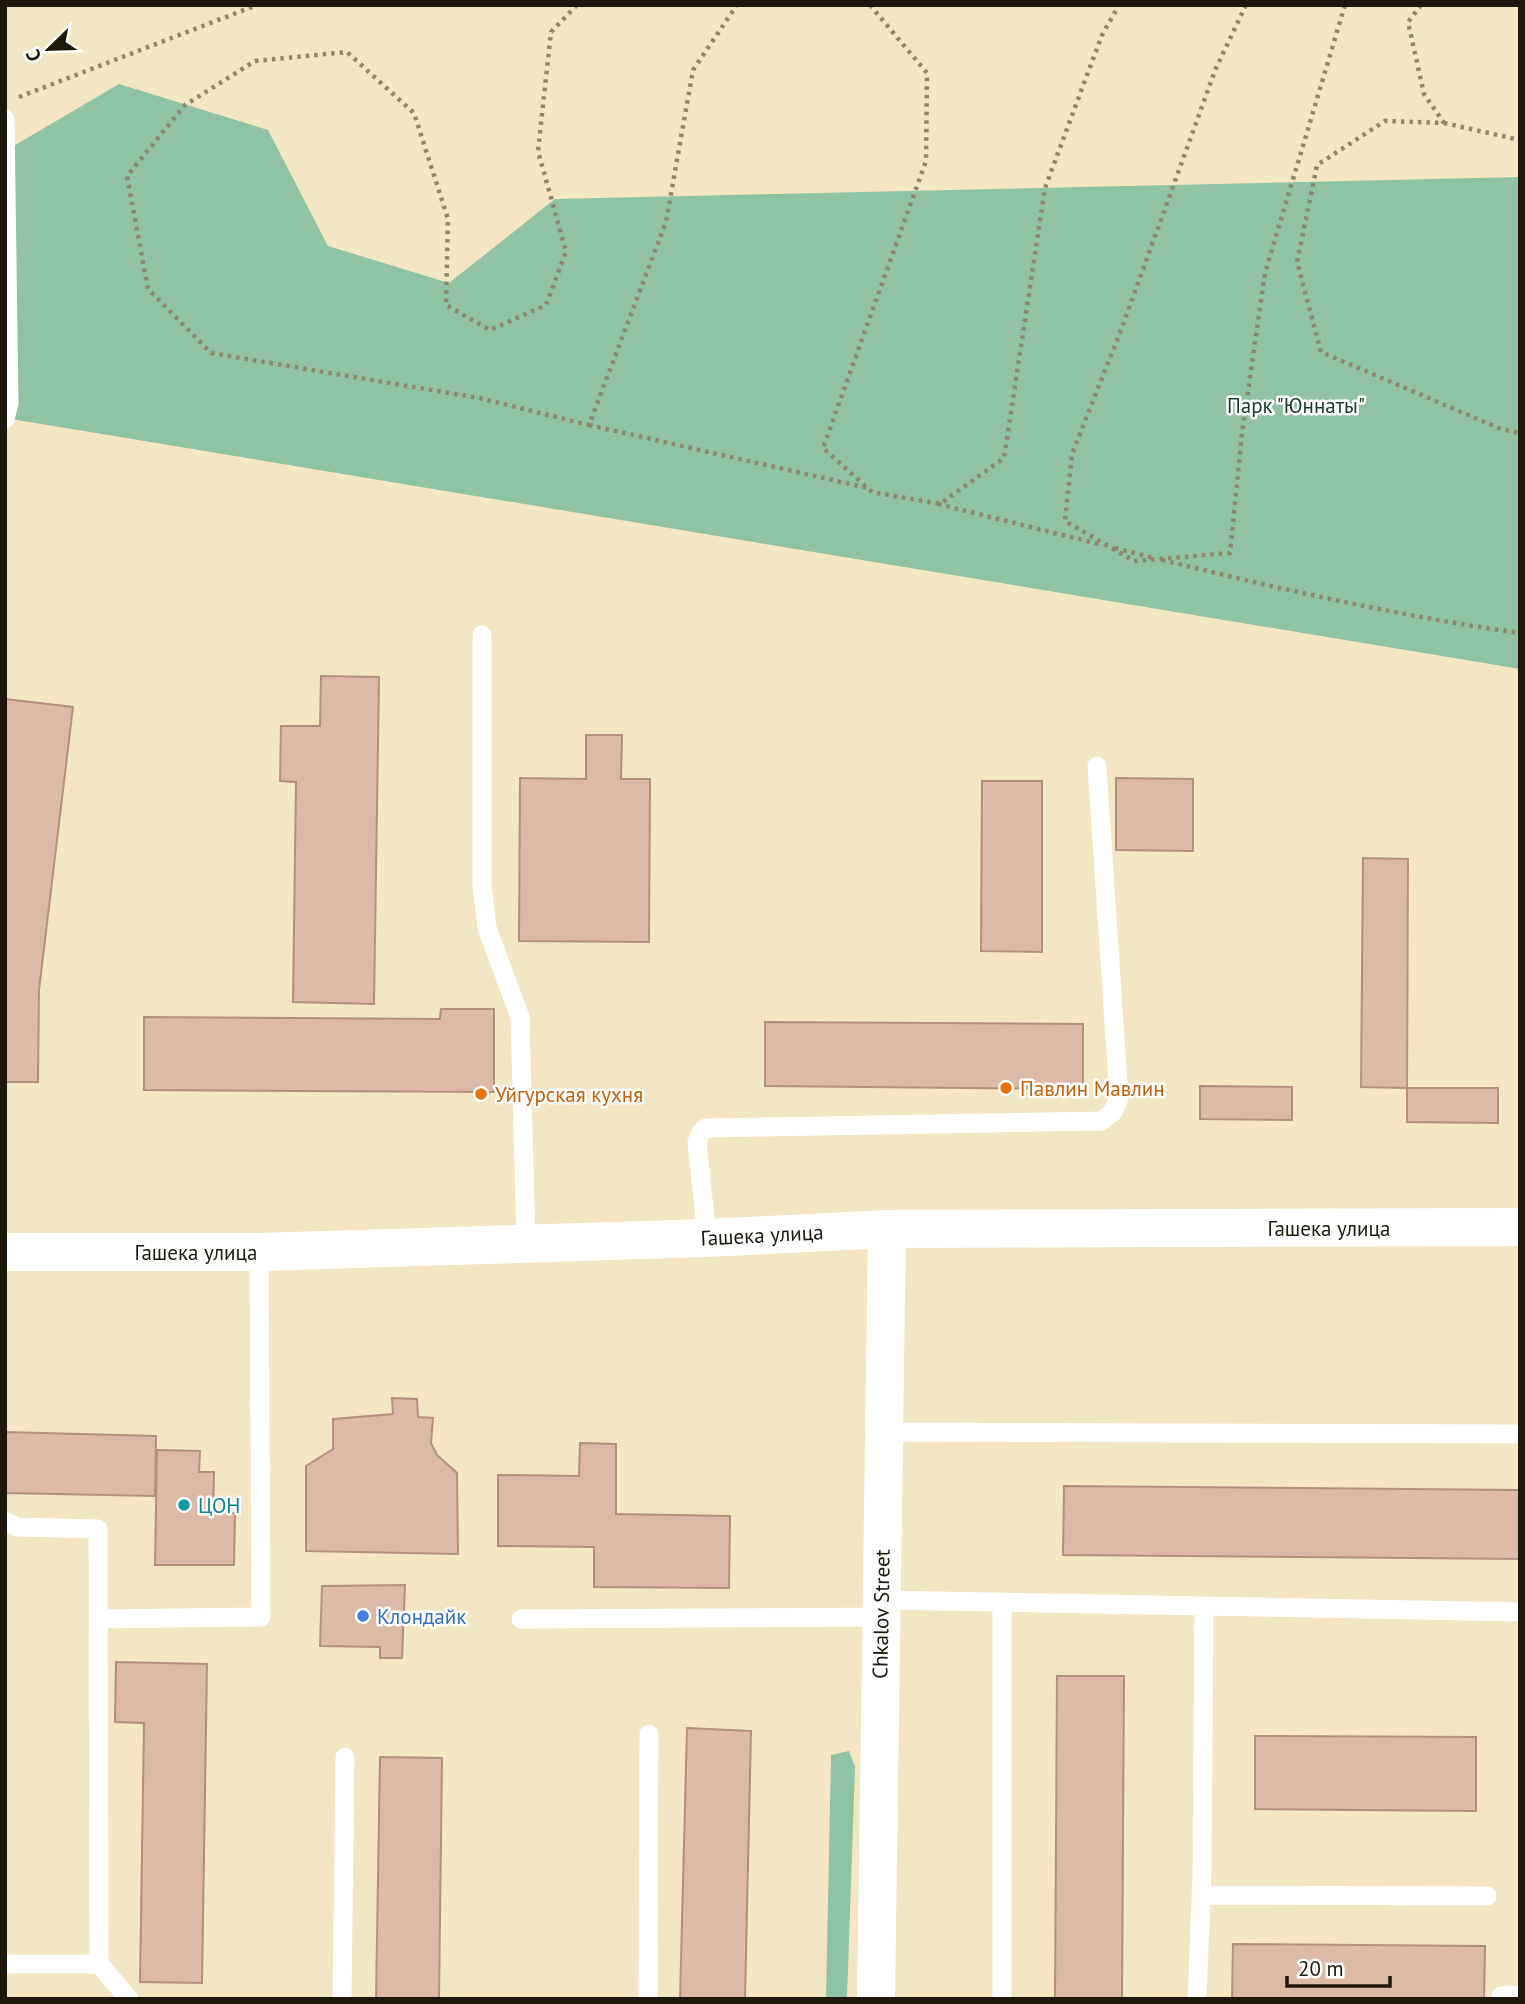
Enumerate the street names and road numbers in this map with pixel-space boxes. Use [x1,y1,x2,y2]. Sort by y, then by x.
street label: Гашека улица [1267,1215,1391,1242]
street label: Гашека улица [700,1218,824,1252]
street label: Гашека улица [134,1239,258,1266]
street label: Chkalov Street [866,1549,896,1679]

